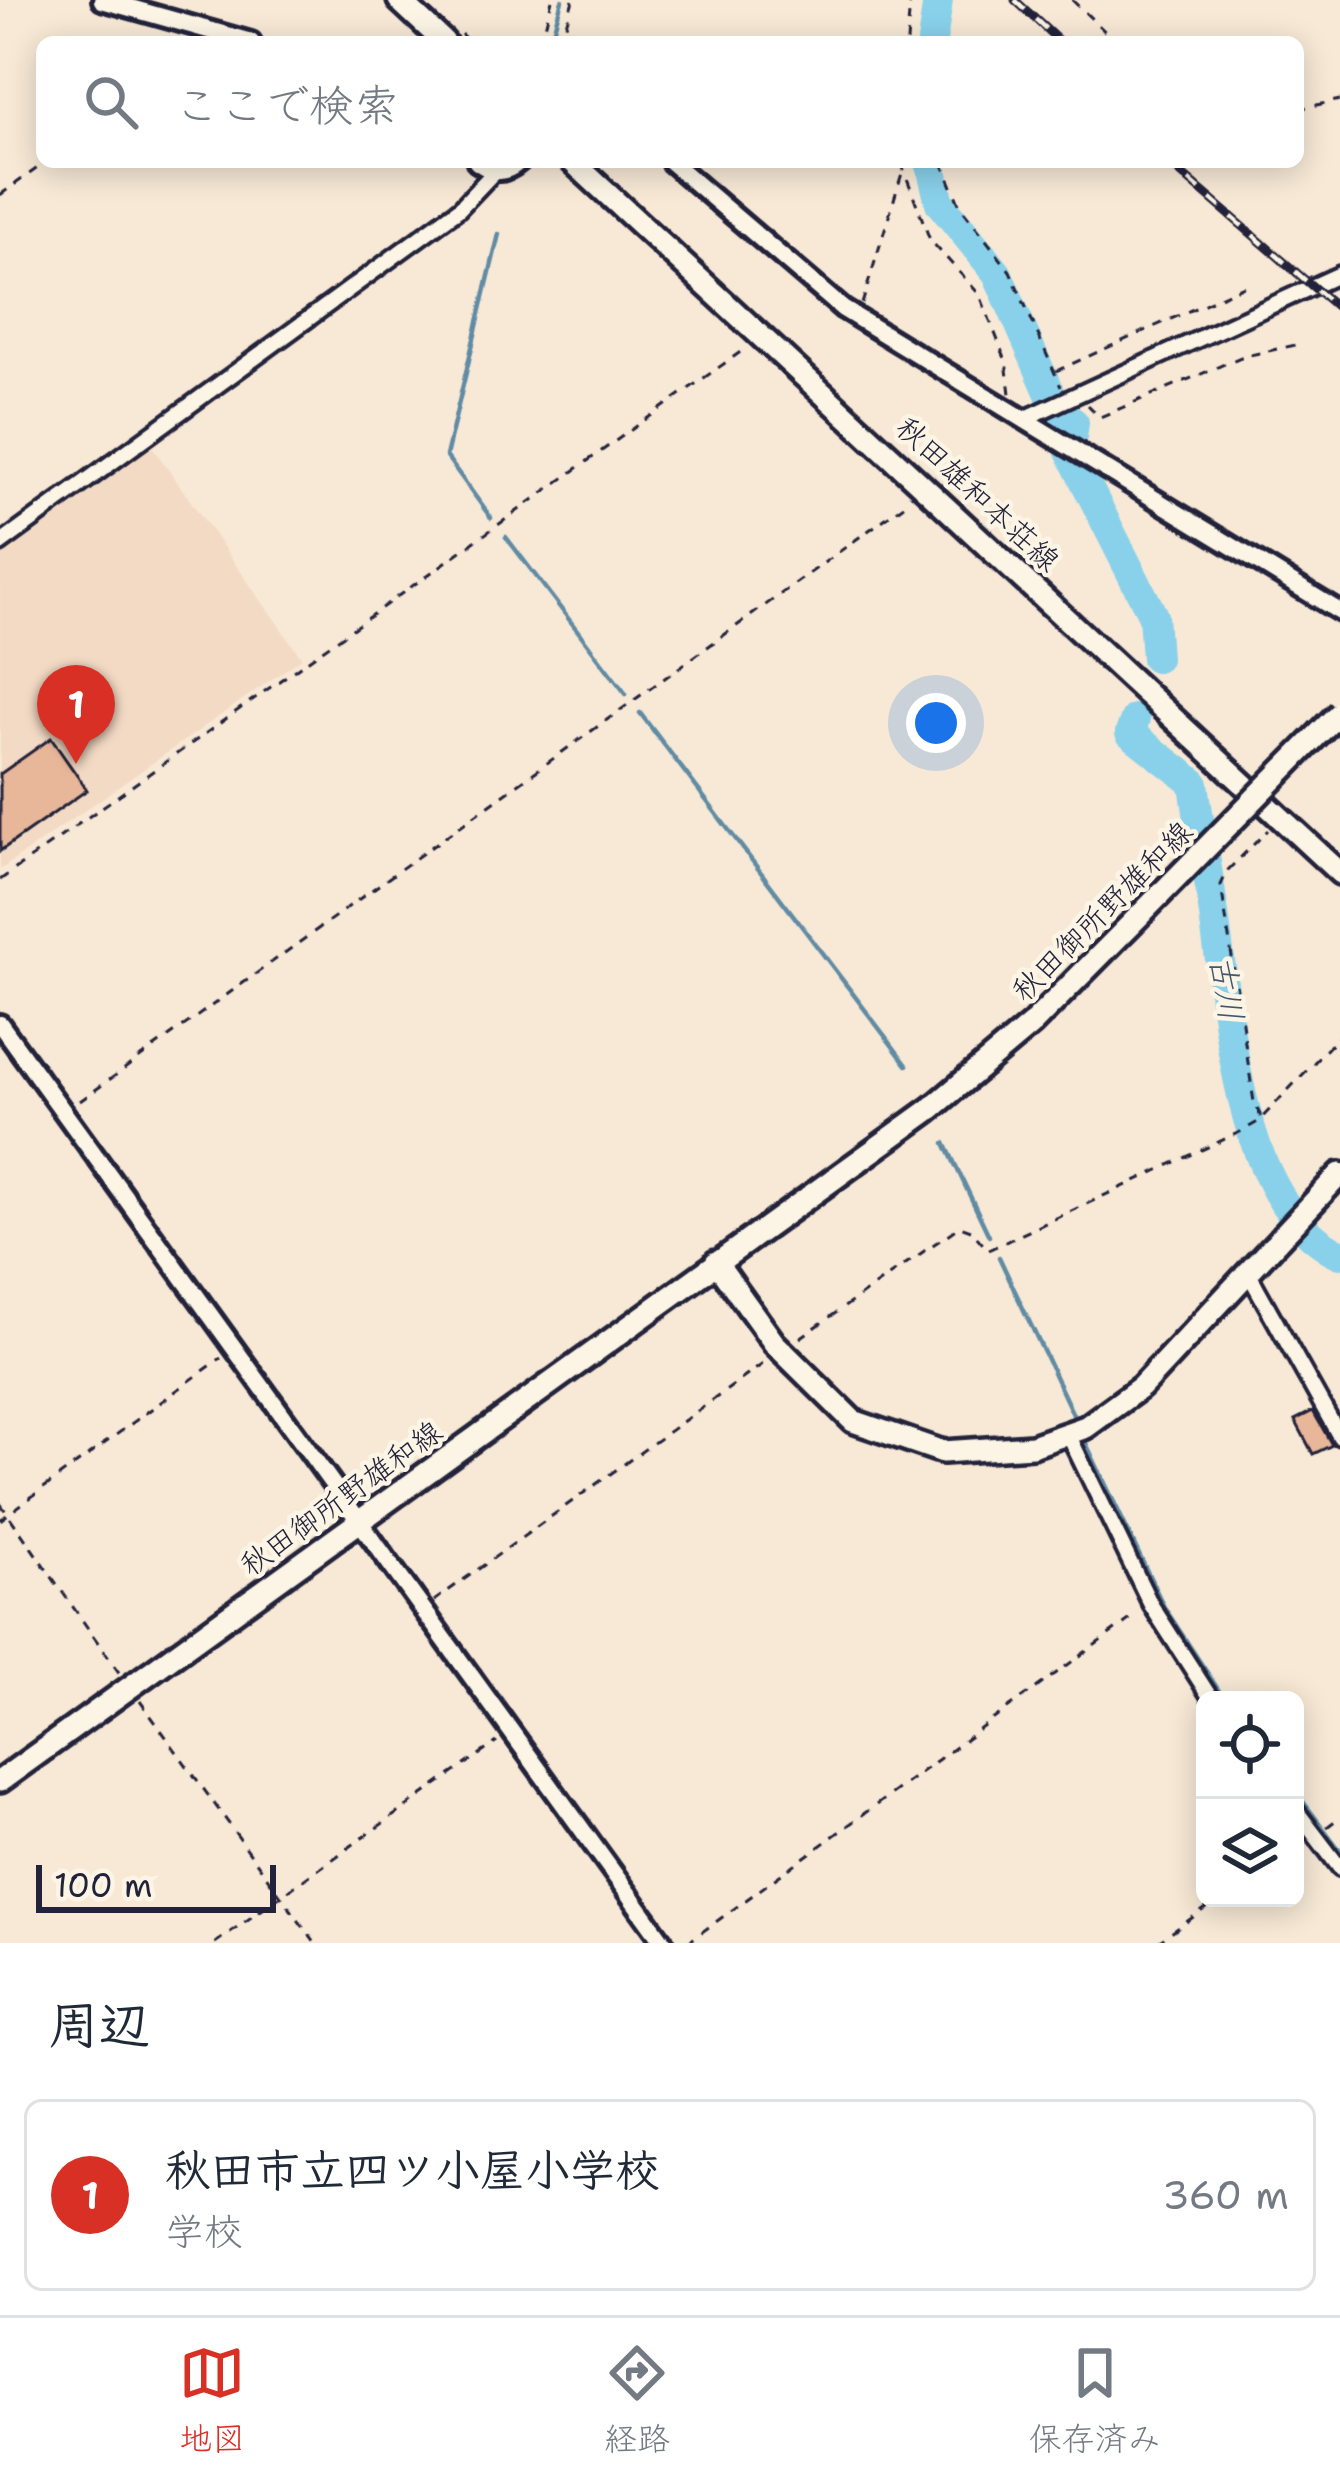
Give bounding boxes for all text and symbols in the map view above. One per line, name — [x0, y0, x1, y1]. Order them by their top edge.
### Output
search box — [36, 36, 1304, 168]
icon: search — [78, 69, 144, 135]
text: ここで検索 — [174, 75, 399, 135]
street label: 秋田雄和本荘線 — [887, 407, 1069, 581]
pin: 1 — [37, 665, 115, 764]
your location — [906, 693, 966, 753]
street label: 秋田御所野雄和線 — [1003, 812, 1201, 1010]
water label: 古川 — [1200, 952, 1254, 1024]
street label: 秋田御所野雄和線 — [232, 1411, 450, 1585]
map controls — [1196, 1691, 1304, 1907]
button: locate — [1196, 1691, 1304, 1799]
button: layers — [1196, 1799, 1304, 1907]
scale bar — [36, 1859, 276, 1912]
text: 100 m — [54, 1863, 153, 1908]
text: 周辺 — [48, 1991, 150, 2059]
text: 秋田市立四ツ小屋小学校 — [165, 2140, 660, 2200]
text: 1 — [81, 2169, 99, 2221]
text: 360 m — [1162, 2169, 1289, 2221]
text: 学校 — [165, 2205, 243, 2257]
tab: 地図 — [179, 2340, 245, 2461]
tab: 経路 — [604, 2340, 670, 2461]
tab: 保存済み — [1029, 2340, 1161, 2461]

